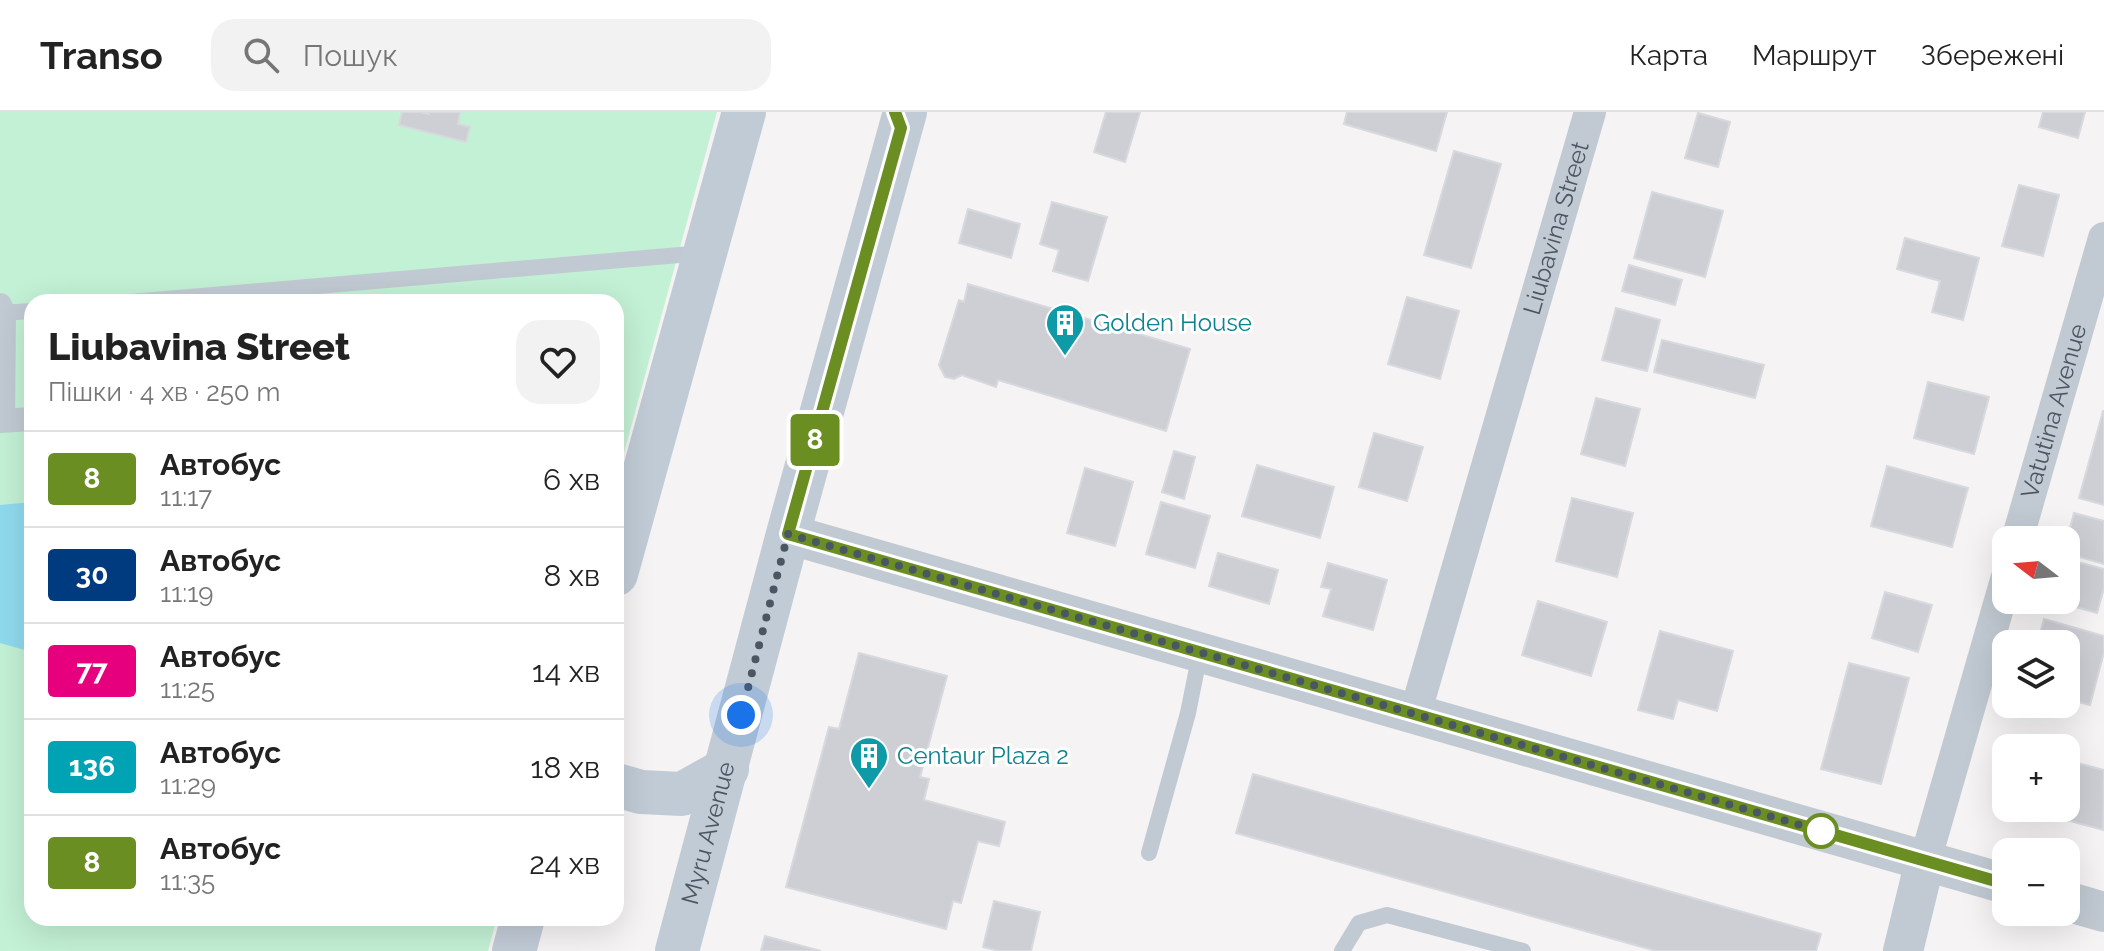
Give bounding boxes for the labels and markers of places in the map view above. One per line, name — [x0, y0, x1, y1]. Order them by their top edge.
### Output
building icon: Golden House — [1044, 302, 1086, 357]
place label: Golden House — [1093, 308, 1252, 337]
building icon: Centaur Plaza 2 — [848, 735, 890, 790]
place label: Centaur Plaza 2 — [897, 741, 1069, 770]
unlabelled marker — [1804, 814, 1838, 848]

